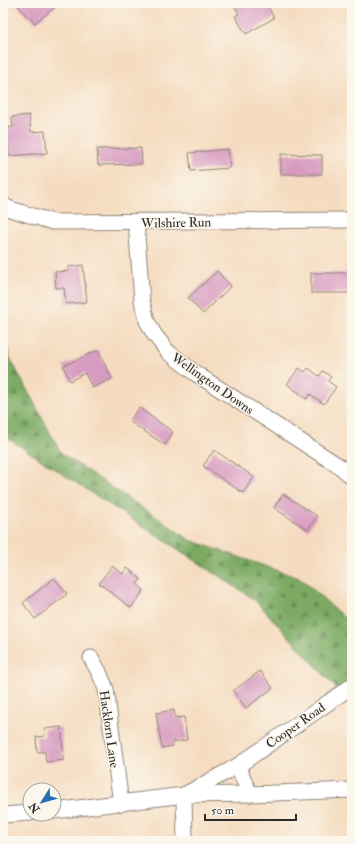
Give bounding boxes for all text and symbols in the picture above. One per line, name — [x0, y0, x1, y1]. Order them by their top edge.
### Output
street label: Wilshire Run — [140, 214, 212, 232]
street label: Wellington Downs — [167, 349, 257, 418]
street label: Hacklorn Lane — [96, 689, 122, 770]
street label: Cooper Road — [263, 699, 329, 753]
north arrow — [22, 782, 62, 822]
scale bar — [205, 796, 296, 822]
text: N — [26, 799, 43, 816]
text: 50 m — [211, 803, 235, 818]

